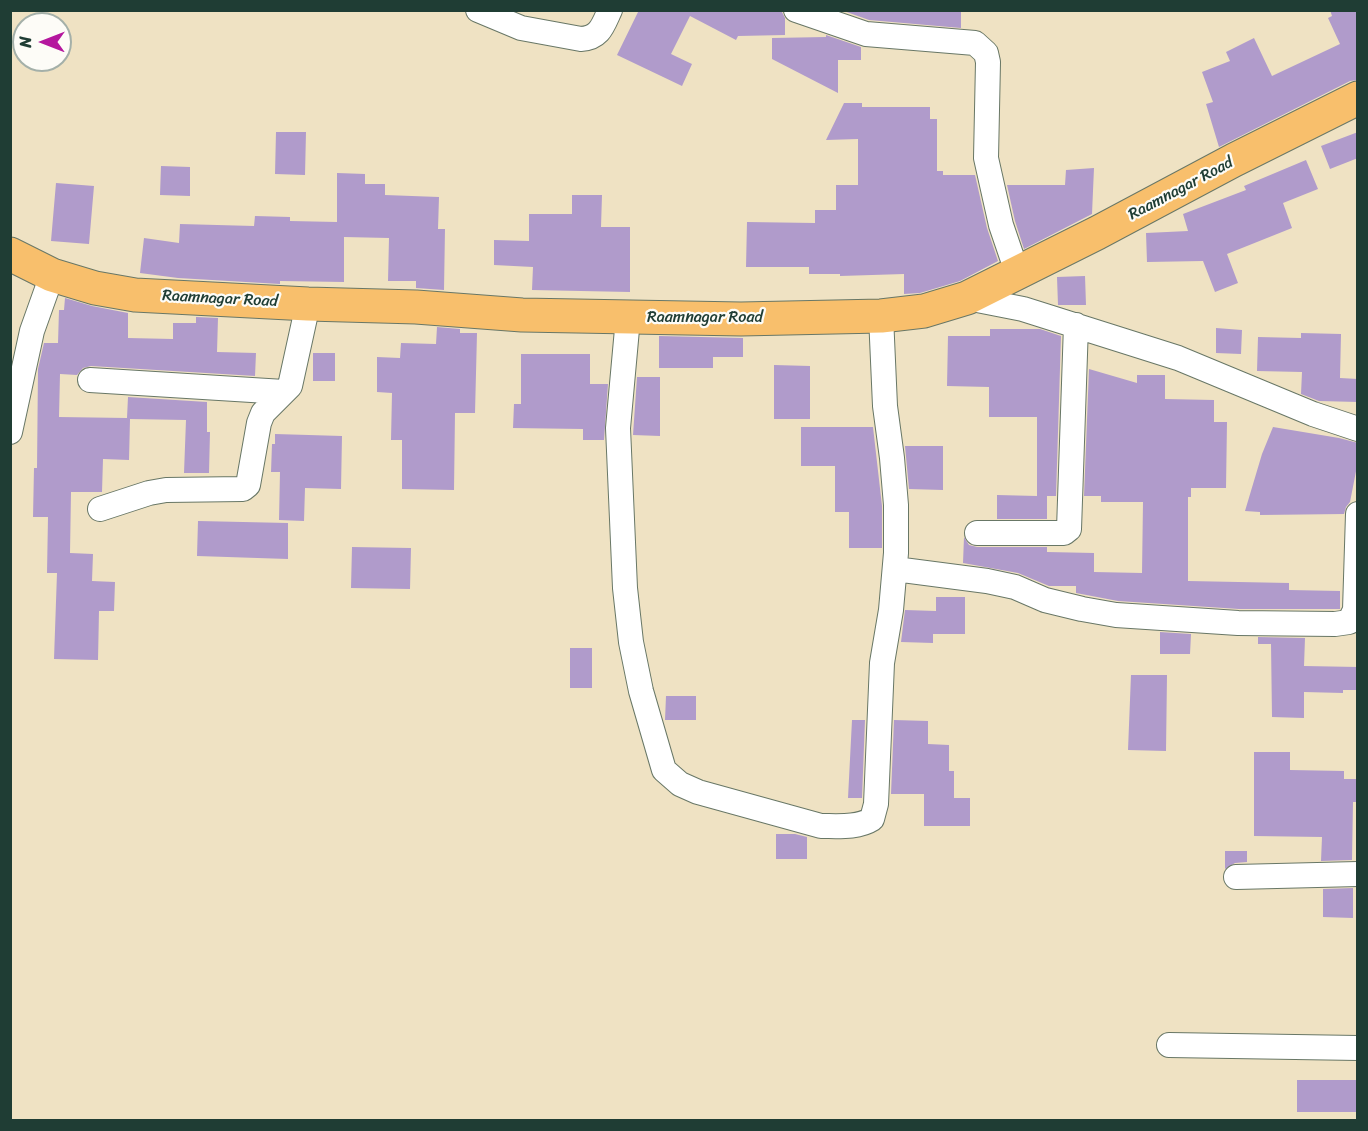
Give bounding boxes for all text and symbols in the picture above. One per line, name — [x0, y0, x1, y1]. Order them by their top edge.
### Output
north arrow — [12, 12, 72, 72]
text: N — [11, 36, 40, 48]
street label: Raamnagar Road — [1125, 153, 1237, 225]
street label: Raamnagar Road — [162, 286, 278, 312]
street label: Raamnagar Road — [647, 308, 763, 328]

